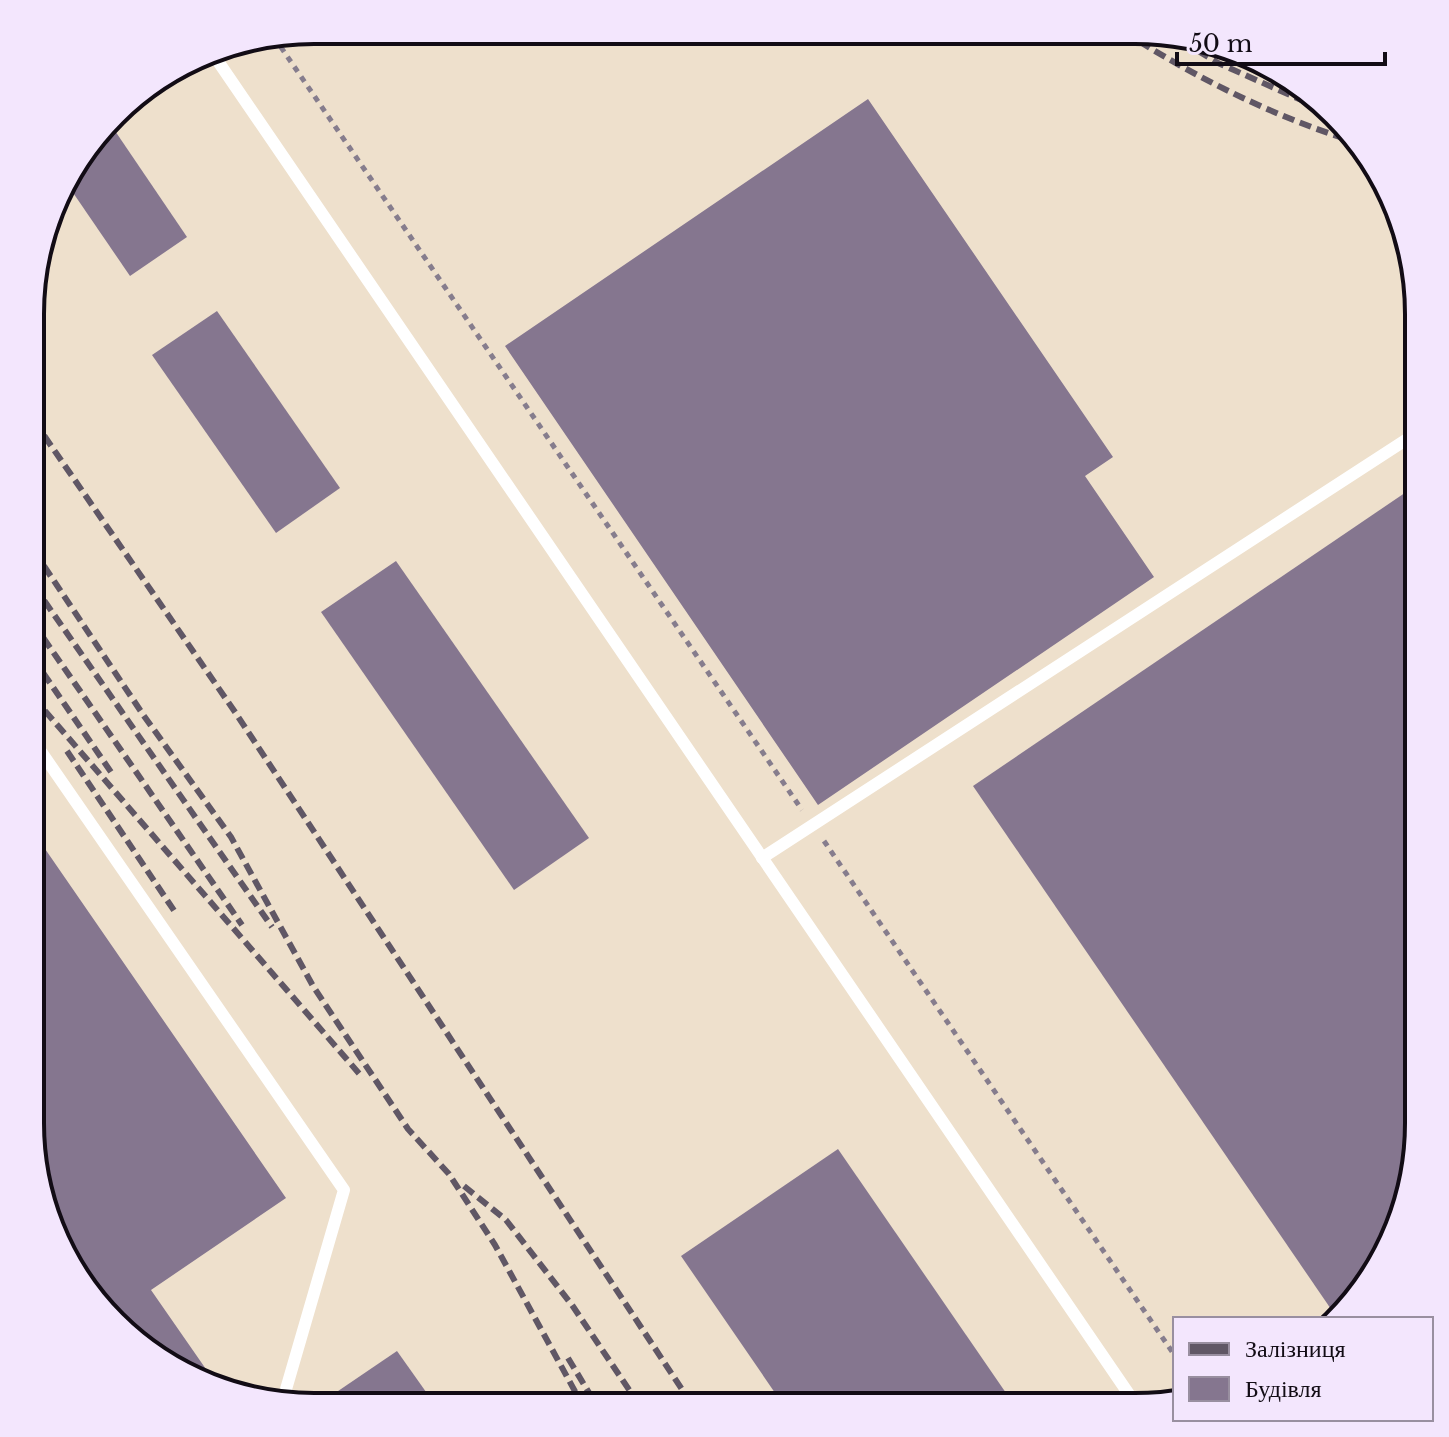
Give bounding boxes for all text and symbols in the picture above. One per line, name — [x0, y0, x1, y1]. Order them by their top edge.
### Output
scale bar — [1177, 16, 1385, 66]
text: 50 m — [1189, 29, 1253, 58]
legend — [1173, 1317, 1433, 1421]
text: Залізниця — [1245, 1334, 1346, 1363]
text: Будівля — [1245, 1374, 1322, 1403]

